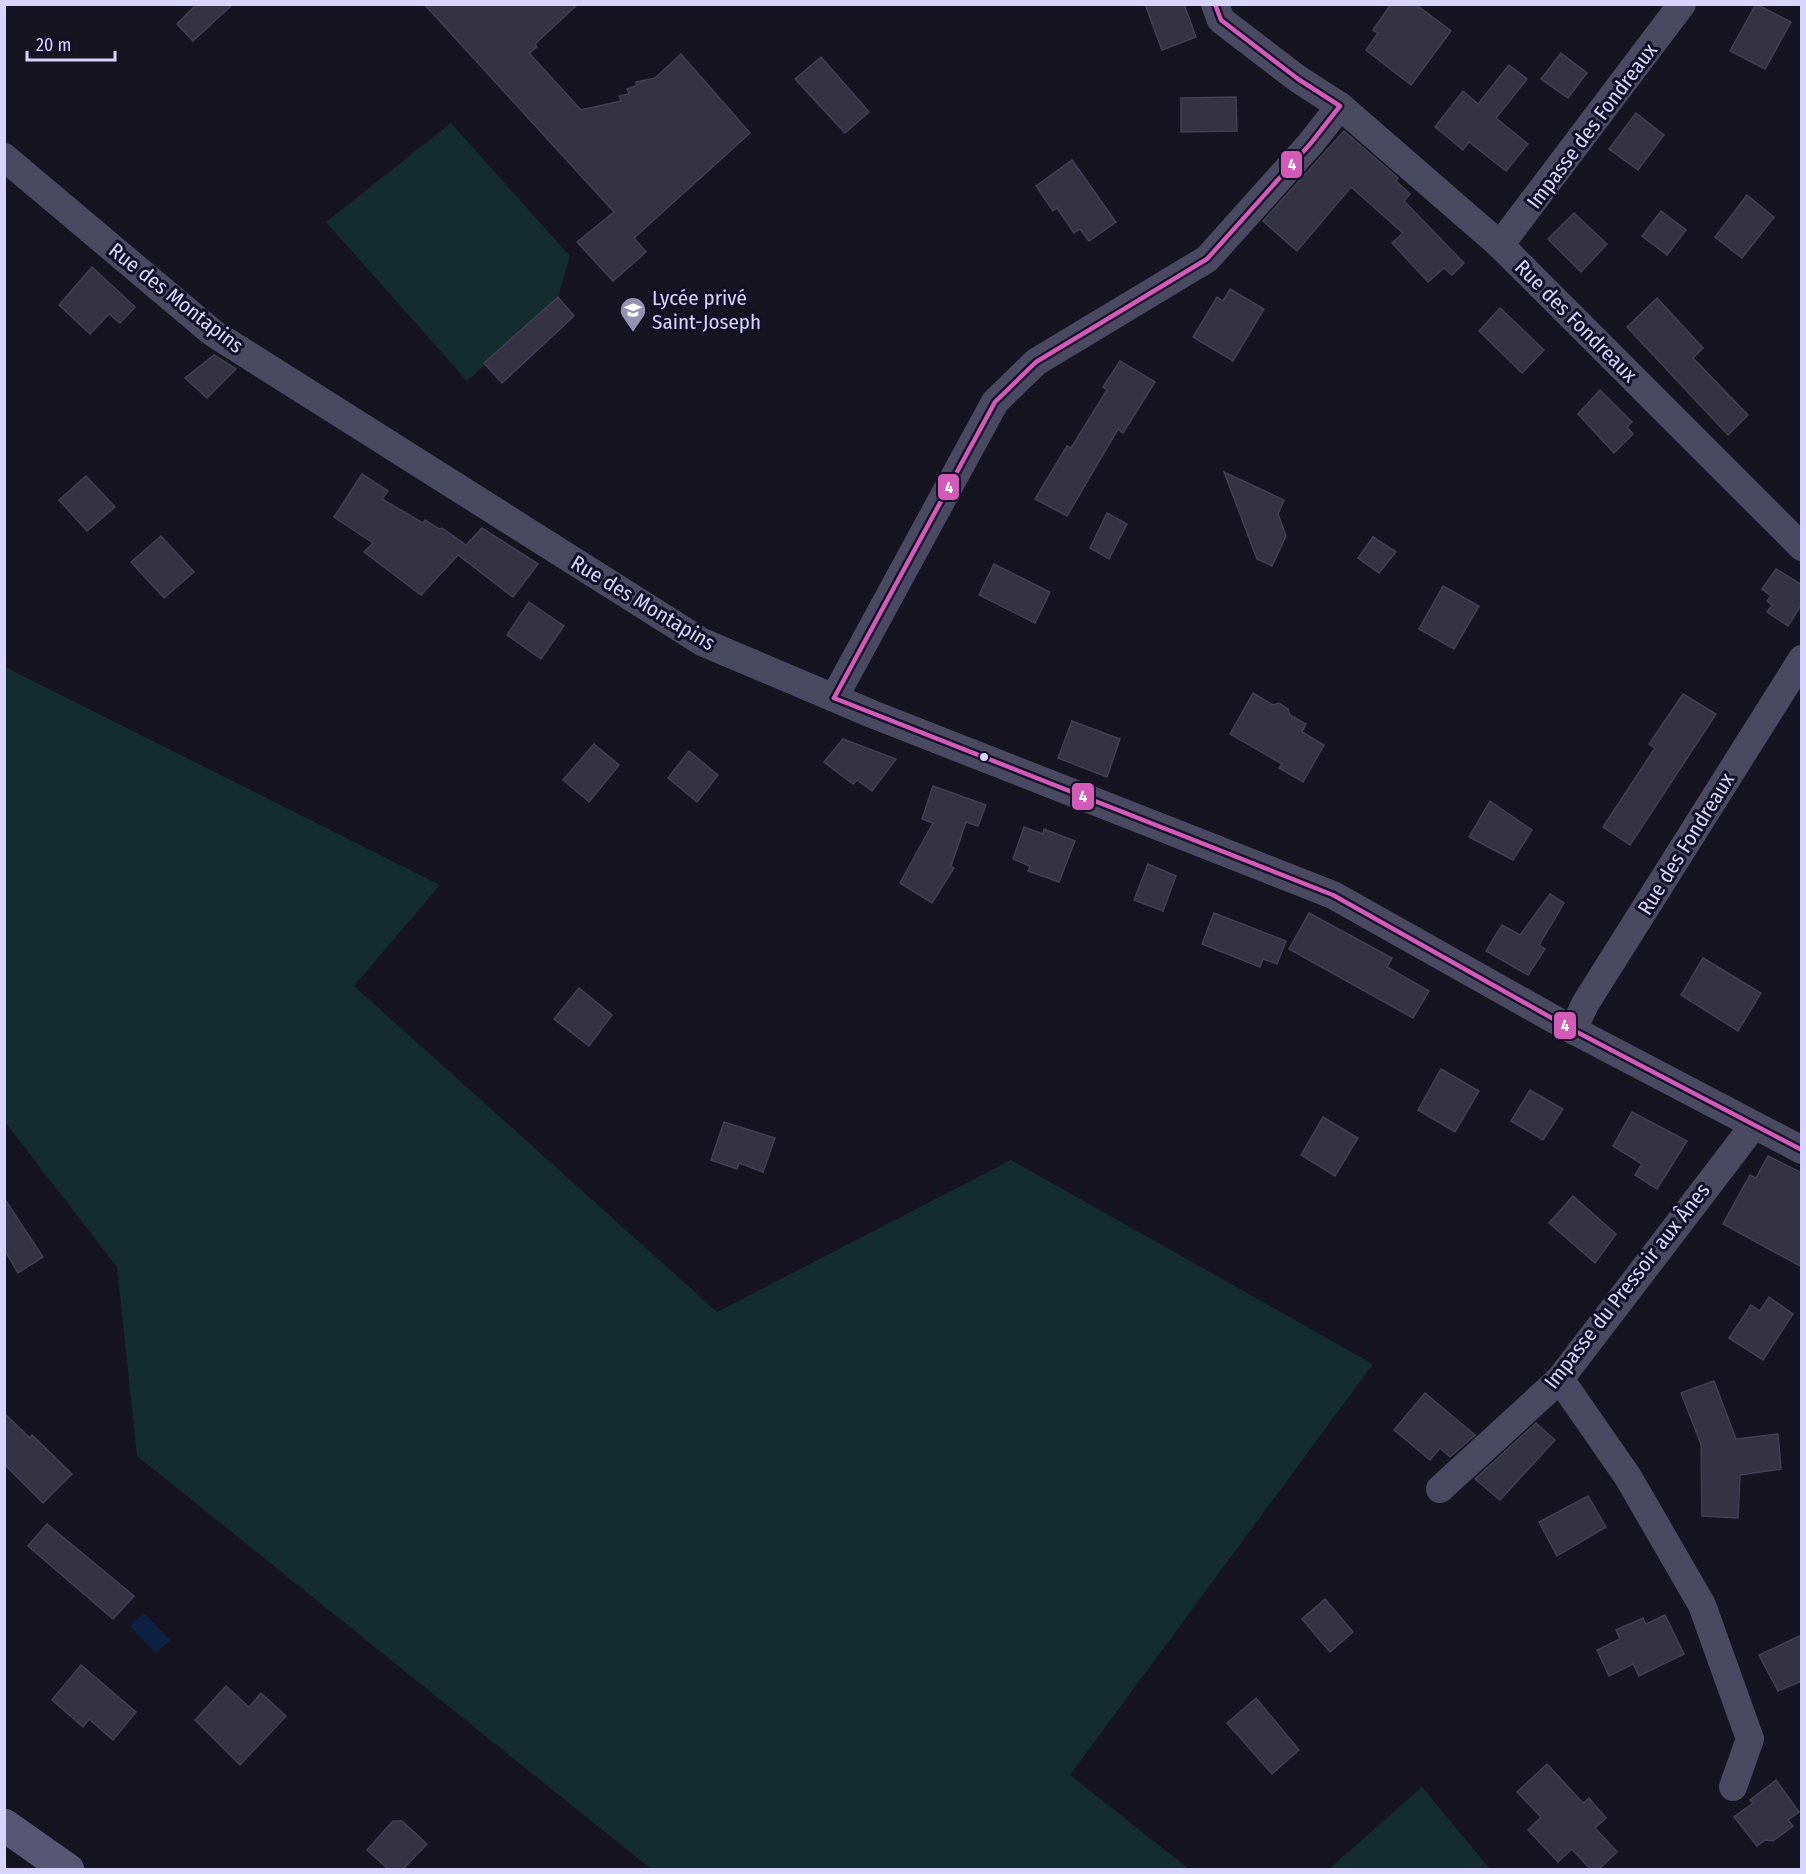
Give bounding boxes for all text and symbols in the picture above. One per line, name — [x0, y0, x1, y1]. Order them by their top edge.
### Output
scale bar — [27, 24, 116, 62]
text: 20 m — [36, 34, 71, 56]
street label: Impasse des Fondreaux — [1521, 37, 1663, 214]
line badge: 4 — [1280, 150, 1303, 179]
text: 4 — [1288, 155, 1296, 174]
street label: Rue des Montapins — [103, 237, 249, 359]
street label: Rue des Fondreaux — [1509, 254, 1643, 388]
place label: Lycée privé Saint-Joseph — [652, 285, 761, 335]
school or university icon: Lycée privé Saint-Joseph — [618, 295, 648, 333]
line badge: 4 — [937, 473, 960, 501]
text: 4 — [945, 478, 953, 497]
street label: Rue des Montapins — [566, 550, 720, 656]
unlabelled marker — [978, 751, 990, 763]
street label: Rue des Fondreaux — [1632, 768, 1741, 920]
line badge: 4 — [1071, 782, 1095, 811]
text: 4 — [1079, 787, 1087, 806]
line badge: 4 — [1553, 1011, 1577, 1040]
text: 4 — [1561, 1016, 1569, 1035]
street label: Impasse du Pressoir aux Ânes — [1539, 1178, 1715, 1394]

